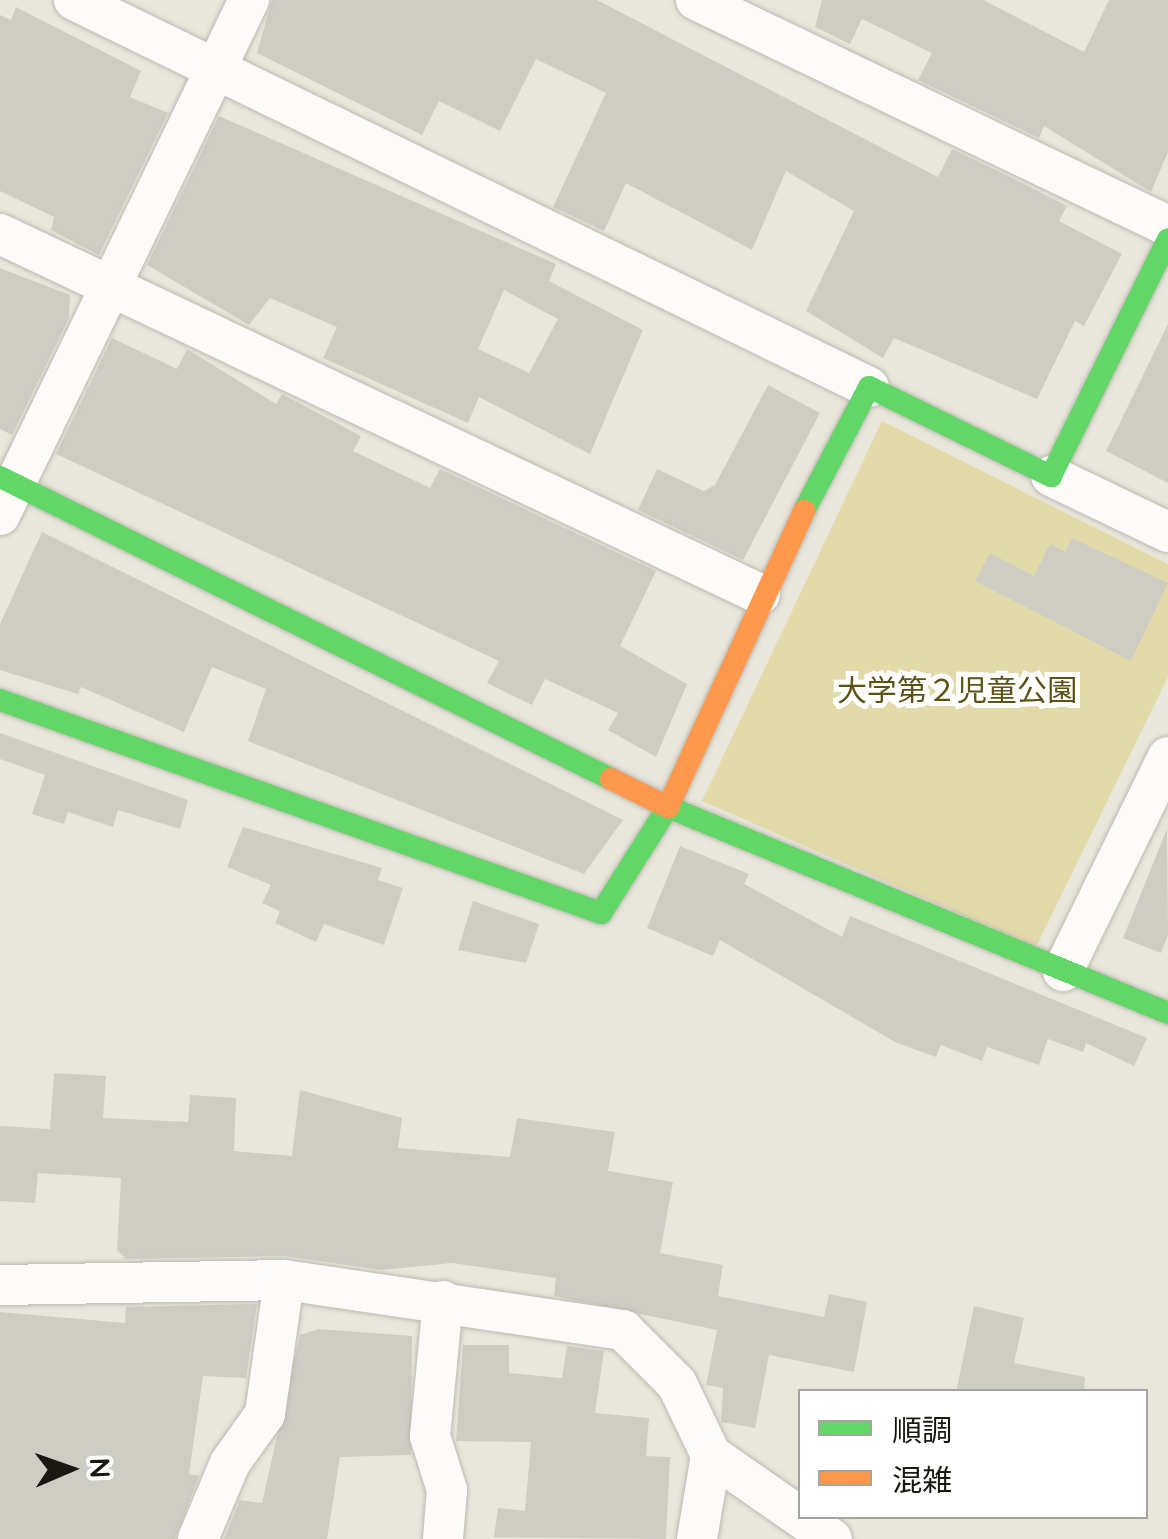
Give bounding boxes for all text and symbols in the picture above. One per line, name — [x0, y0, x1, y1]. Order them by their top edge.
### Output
park label: 大学第２児童公園 — [837, 672, 1077, 708]
legend — [798, 1389, 1148, 1519]
text: 順調 — [892, 1411, 952, 1449]
north arrow — [20, 1419, 120, 1519]
text: N — [83, 1457, 118, 1479]
text: 混雑 — [892, 1461, 952, 1499]

